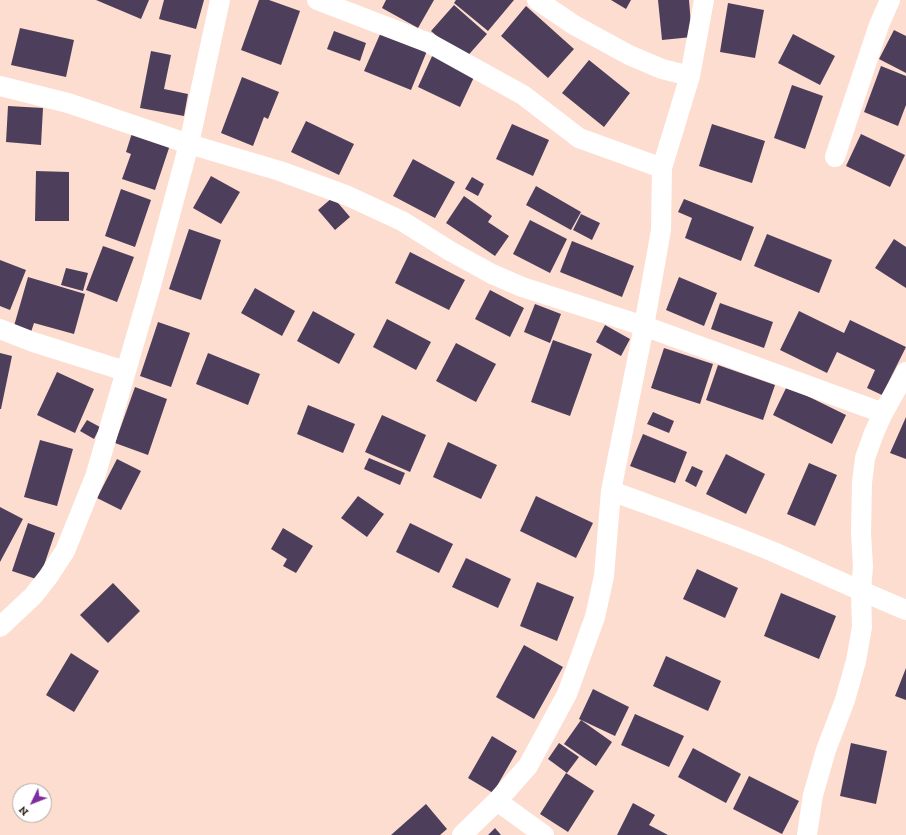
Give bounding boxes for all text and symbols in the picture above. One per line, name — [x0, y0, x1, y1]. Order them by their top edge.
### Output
north arrow — [12, 783, 52, 823]
text: N — [16, 803, 31, 818]

